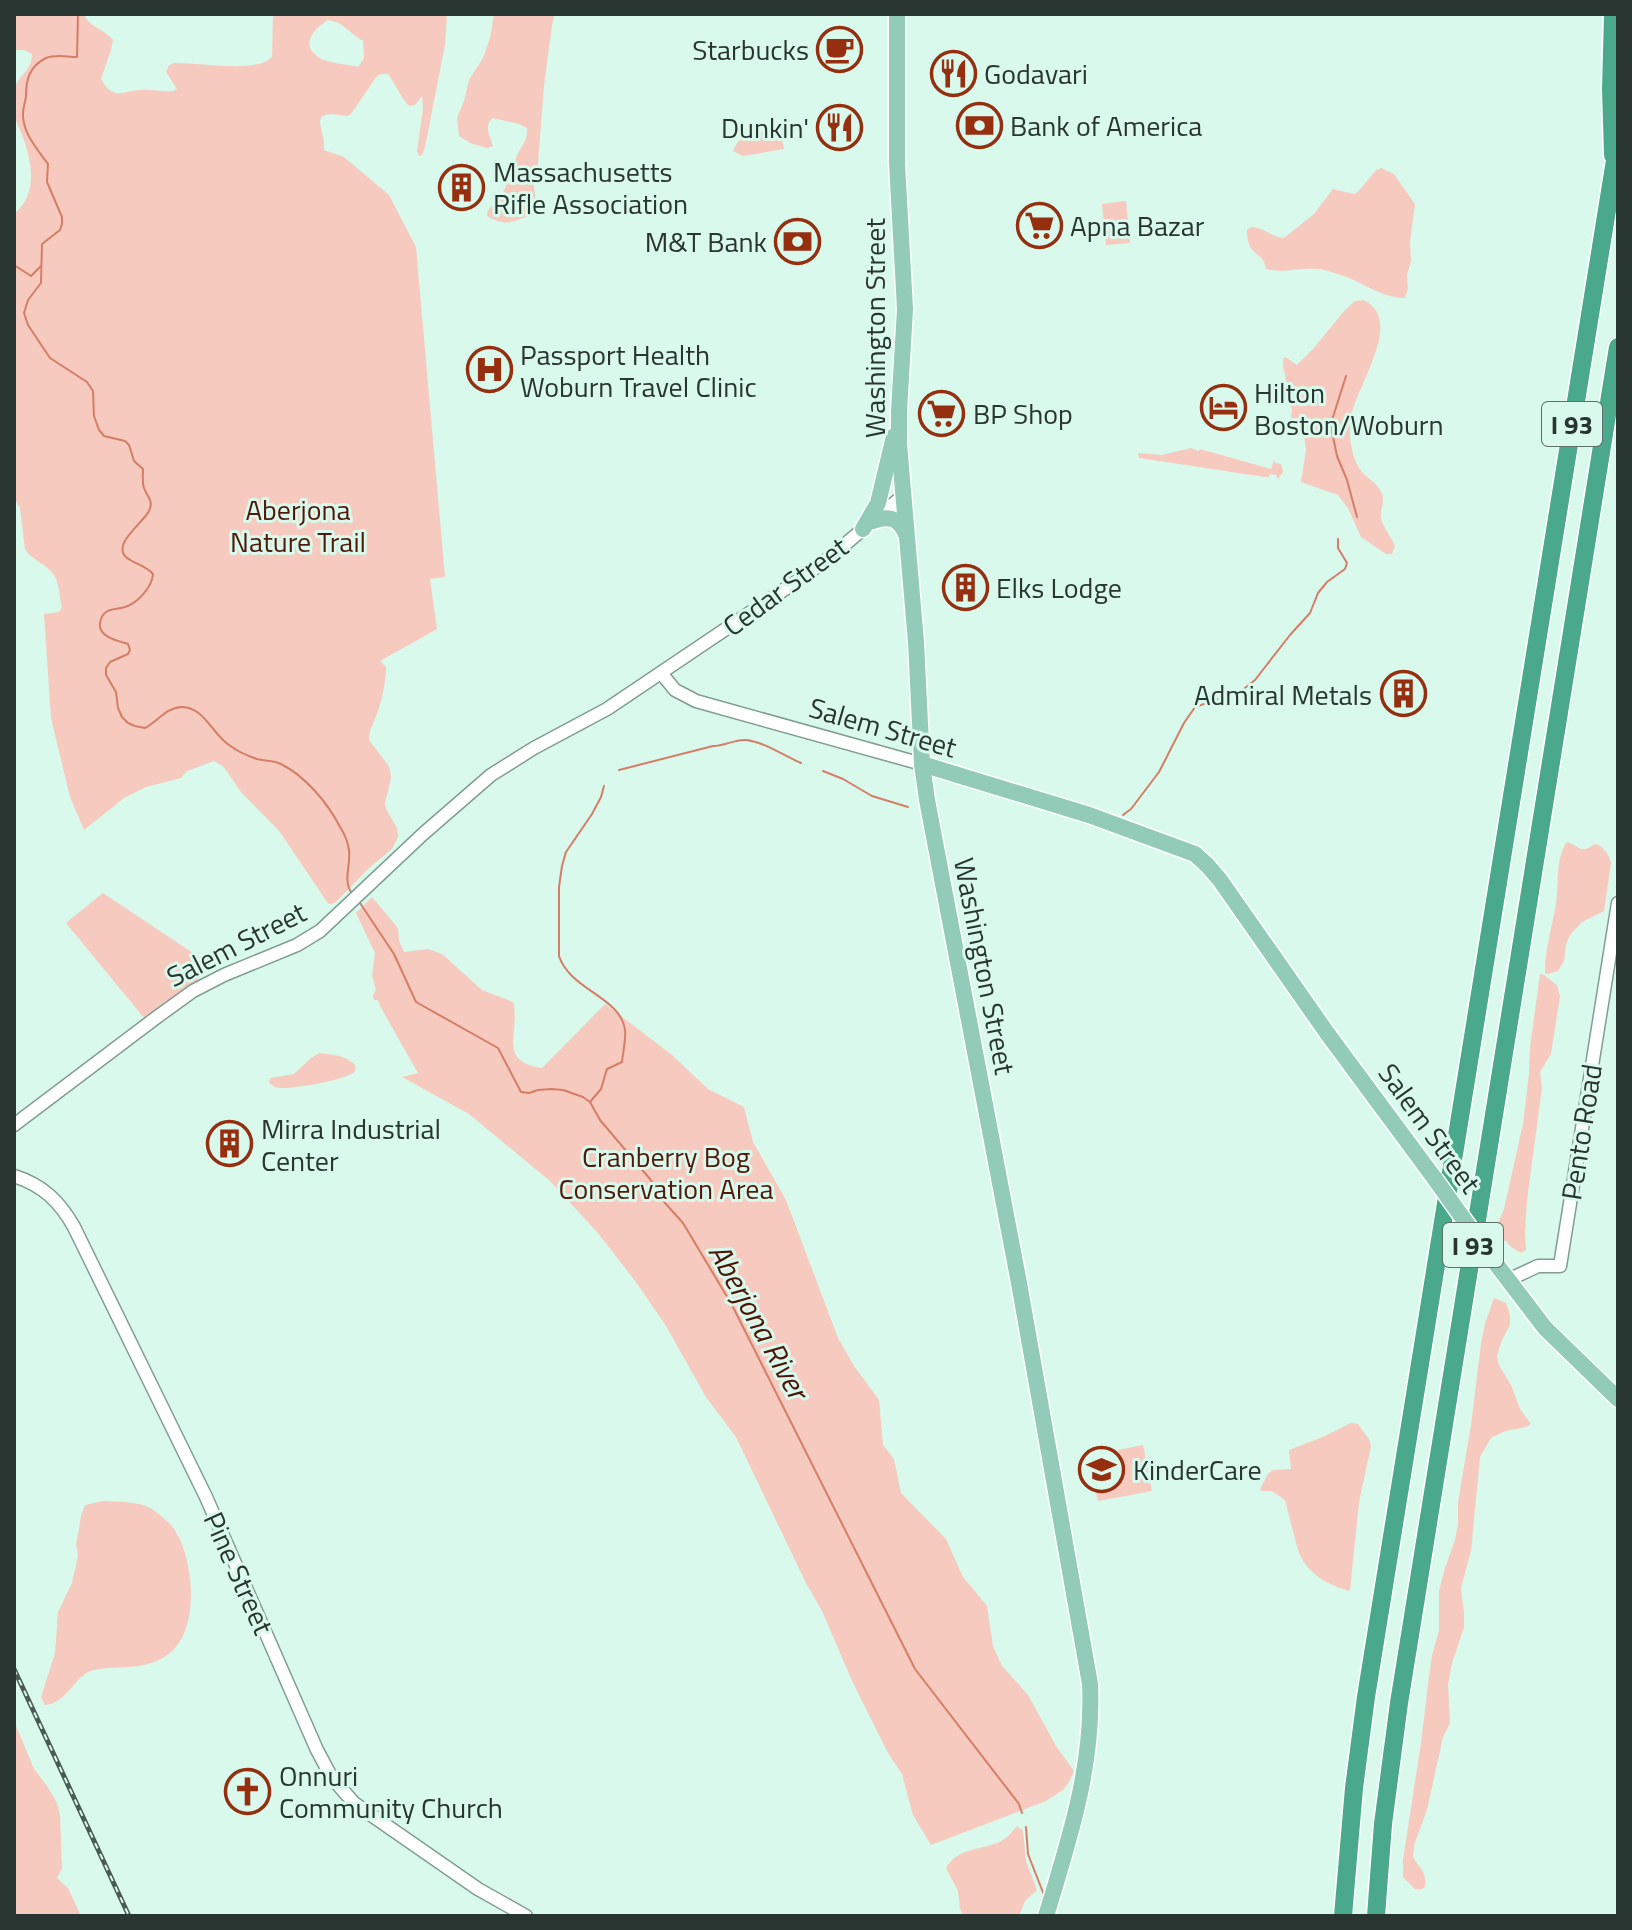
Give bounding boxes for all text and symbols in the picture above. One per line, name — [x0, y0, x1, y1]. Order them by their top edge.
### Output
cafe icon: Starbucks — [816, 25, 864, 73]
place label: Starbucks — [692, 28, 809, 71]
restaurant icon: Godavari — [929, 49, 977, 97]
place label: Godavari — [984, 52, 1088, 95]
bank icon: Bank of America — [955, 101, 1003, 149]
restaurant icon: Dunkin' — [816, 103, 864, 151]
place label: Bank of America — [1010, 104, 1202, 147]
place label: Dunkin' — [721, 106, 809, 149]
place label: Massachusetts Rifle Association — [493, 150, 688, 225]
building icon: Massachusetts Rifle Association — [438, 163, 486, 211]
supermarket icon: Apna Bazar — [1015, 201, 1063, 249]
place label: Apna Bazar — [1070, 204, 1205, 247]
bank icon: M&T Bank — [774, 217, 822, 265]
street label: Washington Street — [853, 218, 896, 438]
place label: M&T Bank — [645, 220, 767, 263]
place label: Passport Health Woburn Travel Clinic — [520, 333, 757, 408]
hospital icon: Passport Health Woburn Travel Clinic — [465, 346, 513, 394]
place label: Hilton Boston/Woburn — [1254, 371, 1444, 446]
hotel icon: Hilton Boston/Woburn — [1199, 384, 1247, 432]
supermarket icon: BP Shop — [918, 389, 966, 437]
place label: BP Shop — [973, 392, 1073, 435]
road number: I 93 — [1542, 402, 1602, 446]
park label: Aberjona Nature Trail — [230, 488, 366, 563]
street label: Cedar Street — [713, 526, 857, 646]
building icon: Elks Lodge — [941, 563, 989, 611]
place label: Elks Lodge — [996, 566, 1122, 609]
building icon: Admiral Metals — [1379, 670, 1427, 718]
place label: Admiral Metals — [1194, 673, 1372, 716]
street label: Salem Street — [804, 685, 962, 769]
street label: Washington Street — [943, 854, 1027, 1078]
street label: Salem Street — [159, 890, 313, 998]
street label: Salem Street — [1368, 1054, 1492, 1202]
street label: Pento Road — [1549, 1061, 1613, 1203]
place label: Mirra Industrial Center — [261, 1107, 441, 1182]
building icon: Mirra Industrial Center — [206, 1120, 254, 1168]
park label: Cranberry Bog Conservation Area — [558, 1135, 774, 1210]
road number: I 93 — [1443, 1223, 1503, 1267]
water label: Aberjona River — [697, 1235, 823, 1411]
school or university icon: KinderCare — [1078, 1445, 1126, 1493]
place label: KinderCare — [1133, 1448, 1262, 1491]
street label: Pine Street — [193, 1505, 285, 1641]
place label: Onnuri Community Church — [279, 1754, 503, 1829]
church icon: Onnuri Community Church — [224, 1767, 272, 1815]

